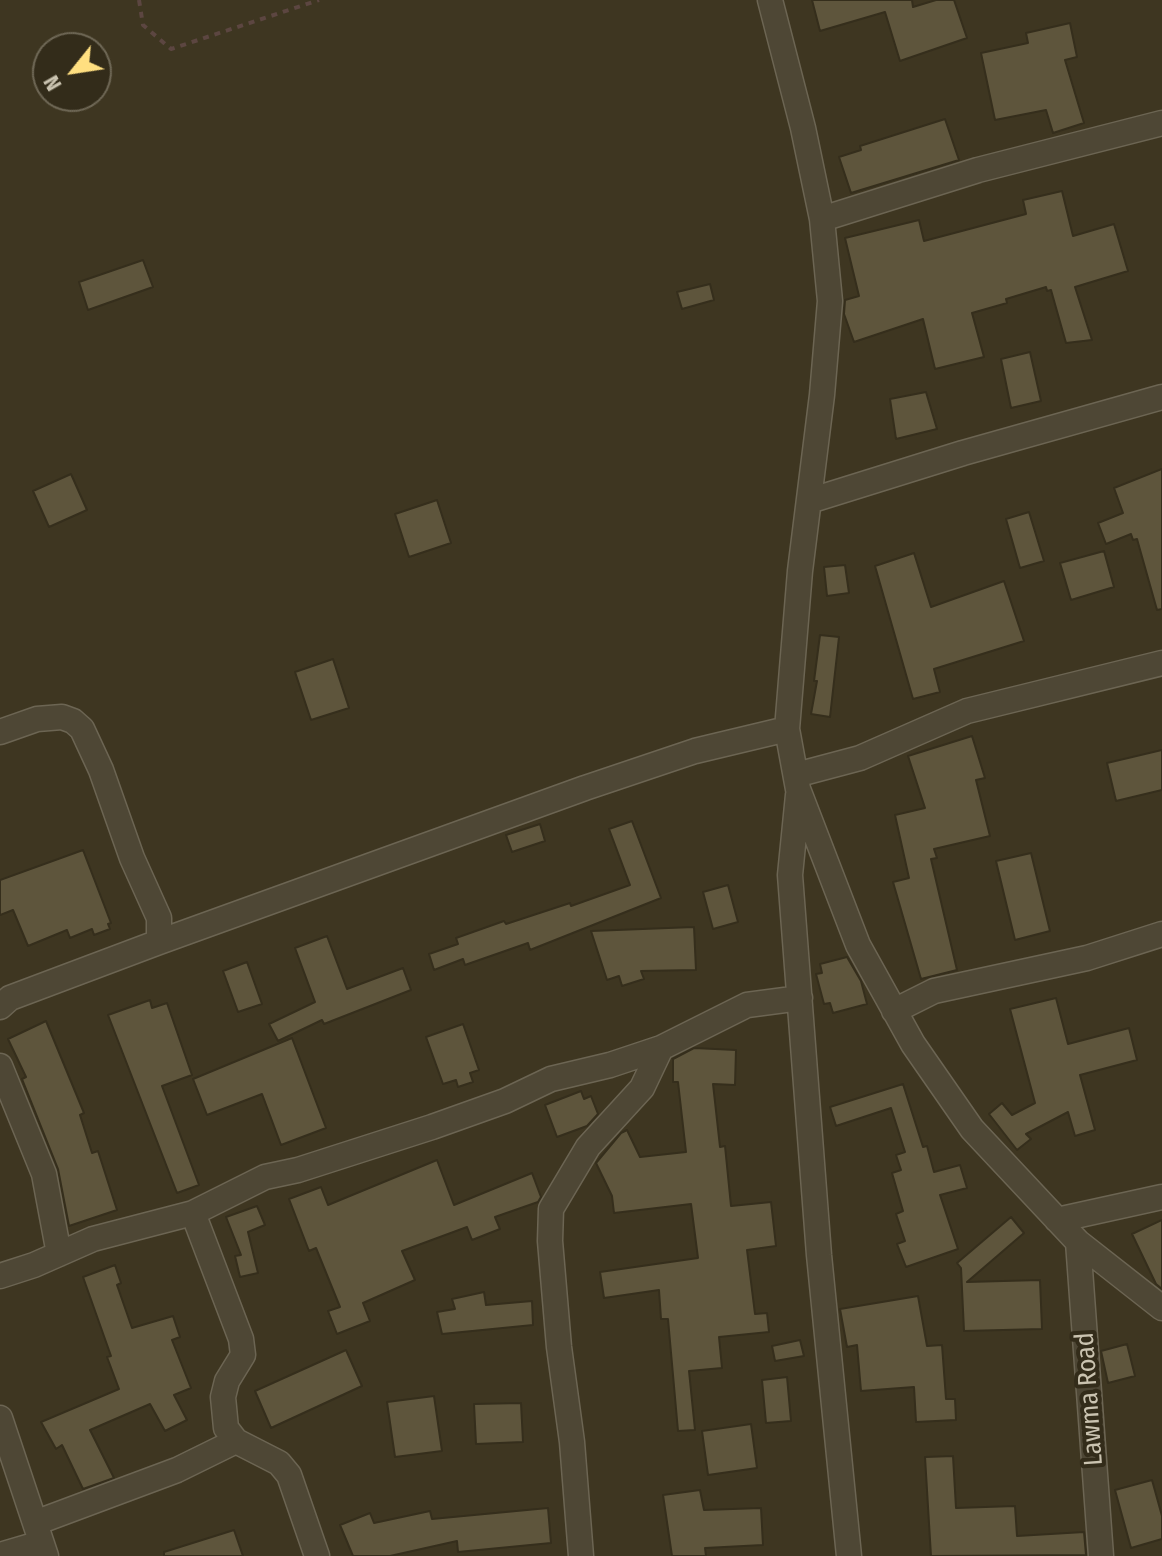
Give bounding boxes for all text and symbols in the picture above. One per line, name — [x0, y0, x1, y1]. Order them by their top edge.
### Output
north arrow — [32, 32, 112, 112]
text: N — [38, 71, 68, 96]
street label: Lawma Road — [1070, 1331, 1110, 1467]

